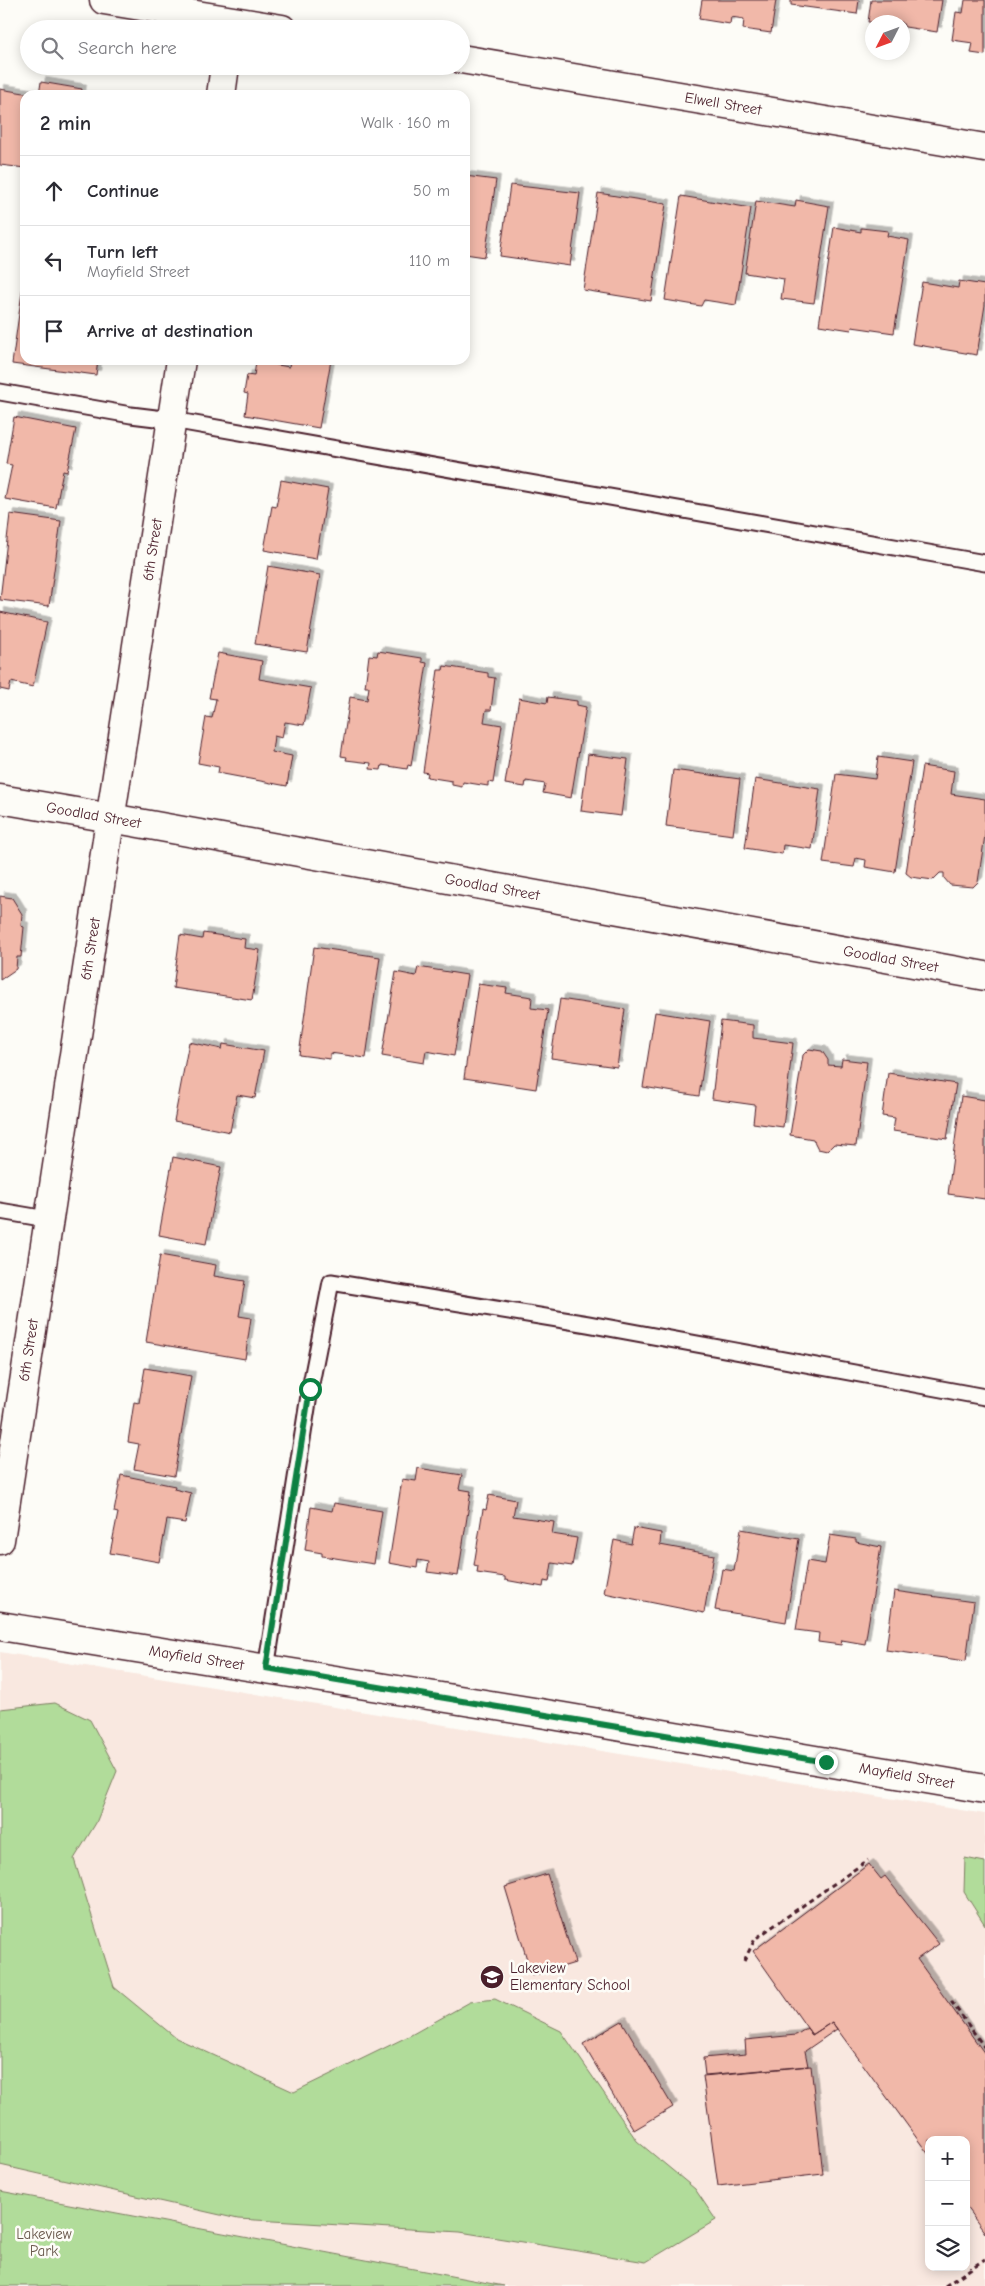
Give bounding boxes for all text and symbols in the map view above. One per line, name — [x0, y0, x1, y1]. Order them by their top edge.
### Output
north arrow — [865, 15, 910, 60]
search box — [20, 20, 470, 75]
icon: search — [38, 34, 66, 62]
text: Search here — [78, 37, 177, 59]
street label: Elwell Street — [683, 88, 764, 119]
text: 2 min — [40, 111, 91, 135]
text: Walk · 160 m — [361, 114, 450, 132]
icon: ahead — [40, 177, 68, 205]
text: Continue — [87, 180, 159, 202]
text: 50 m — [413, 182, 450, 200]
text: Turn left — [87, 241, 158, 263]
icon: left — [40, 247, 68, 275]
text: 110 m — [409, 252, 450, 270]
text: Mayfield Street — [87, 263, 189, 281]
icon: arrive — [40, 317, 68, 345]
text: Arrive at destination — [87, 320, 253, 342]
street label: 6th Street — [139, 516, 166, 582]
street label: Goodlad Street — [45, 798, 143, 832]
street label: Goodlad Street — [443, 870, 542, 904]
street label: 6th Street — [77, 916, 104, 981]
street label: Goodlad Street — [842, 942, 940, 976]
street label: 6th Street — [15, 1317, 42, 1383]
route start — [299, 1378, 322, 1401]
street label: Mayfield Street — [148, 1641, 246, 1674]
route end — [815, 1751, 838, 1774]
street label: Mayfield Street — [858, 1759, 956, 1793]
place label: Lakeview Elementary School — [510, 1959, 630, 1994]
school or university icon: Lakeview Elementary School — [479, 1964, 505, 1990]
map controls — [925, 2136, 970, 2271]
button: + — [925, 2136, 970, 2181]
button: − — [925, 2181, 970, 2226]
park label: Lakeview Park — [16, 2225, 72, 2260]
button: layers — [925, 2226, 970, 2271]

